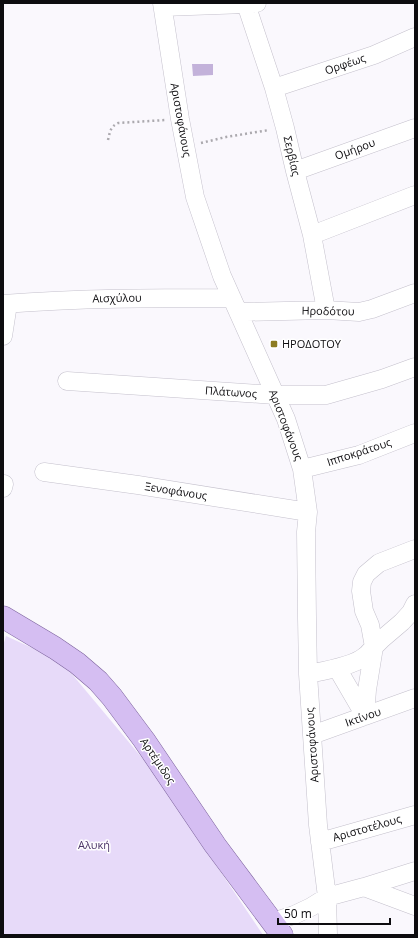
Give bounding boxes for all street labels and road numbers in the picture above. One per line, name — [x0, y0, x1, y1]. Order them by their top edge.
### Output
street label: Ορφέως — [322, 50, 367, 77]
street label: Αριστοφάνους — [168, 82, 195, 158]
street label: Σερβίας — [281, 134, 304, 177]
street label: Ομήρου — [333, 134, 377, 163]
street label: Αισχύλου — [92, 290, 142, 305]
street label: Ηροδότου — [301, 303, 355, 318]
street label: Πλάτωνος — [204, 382, 258, 401]
street label: Αριστοφάνους — [266, 387, 307, 463]
street label: Ιπποκράτους — [325, 434, 393, 469]
street label: Ξενοφάνους — [144, 478, 208, 503]
street label: Ικτίνου — [343, 703, 383, 730]
street label: Αριστοφάνους — [301, 707, 322, 783]
street label: Αρτέμιδος — [137, 735, 179, 787]
street label: Αριστοτέλους — [331, 811, 403, 844]

